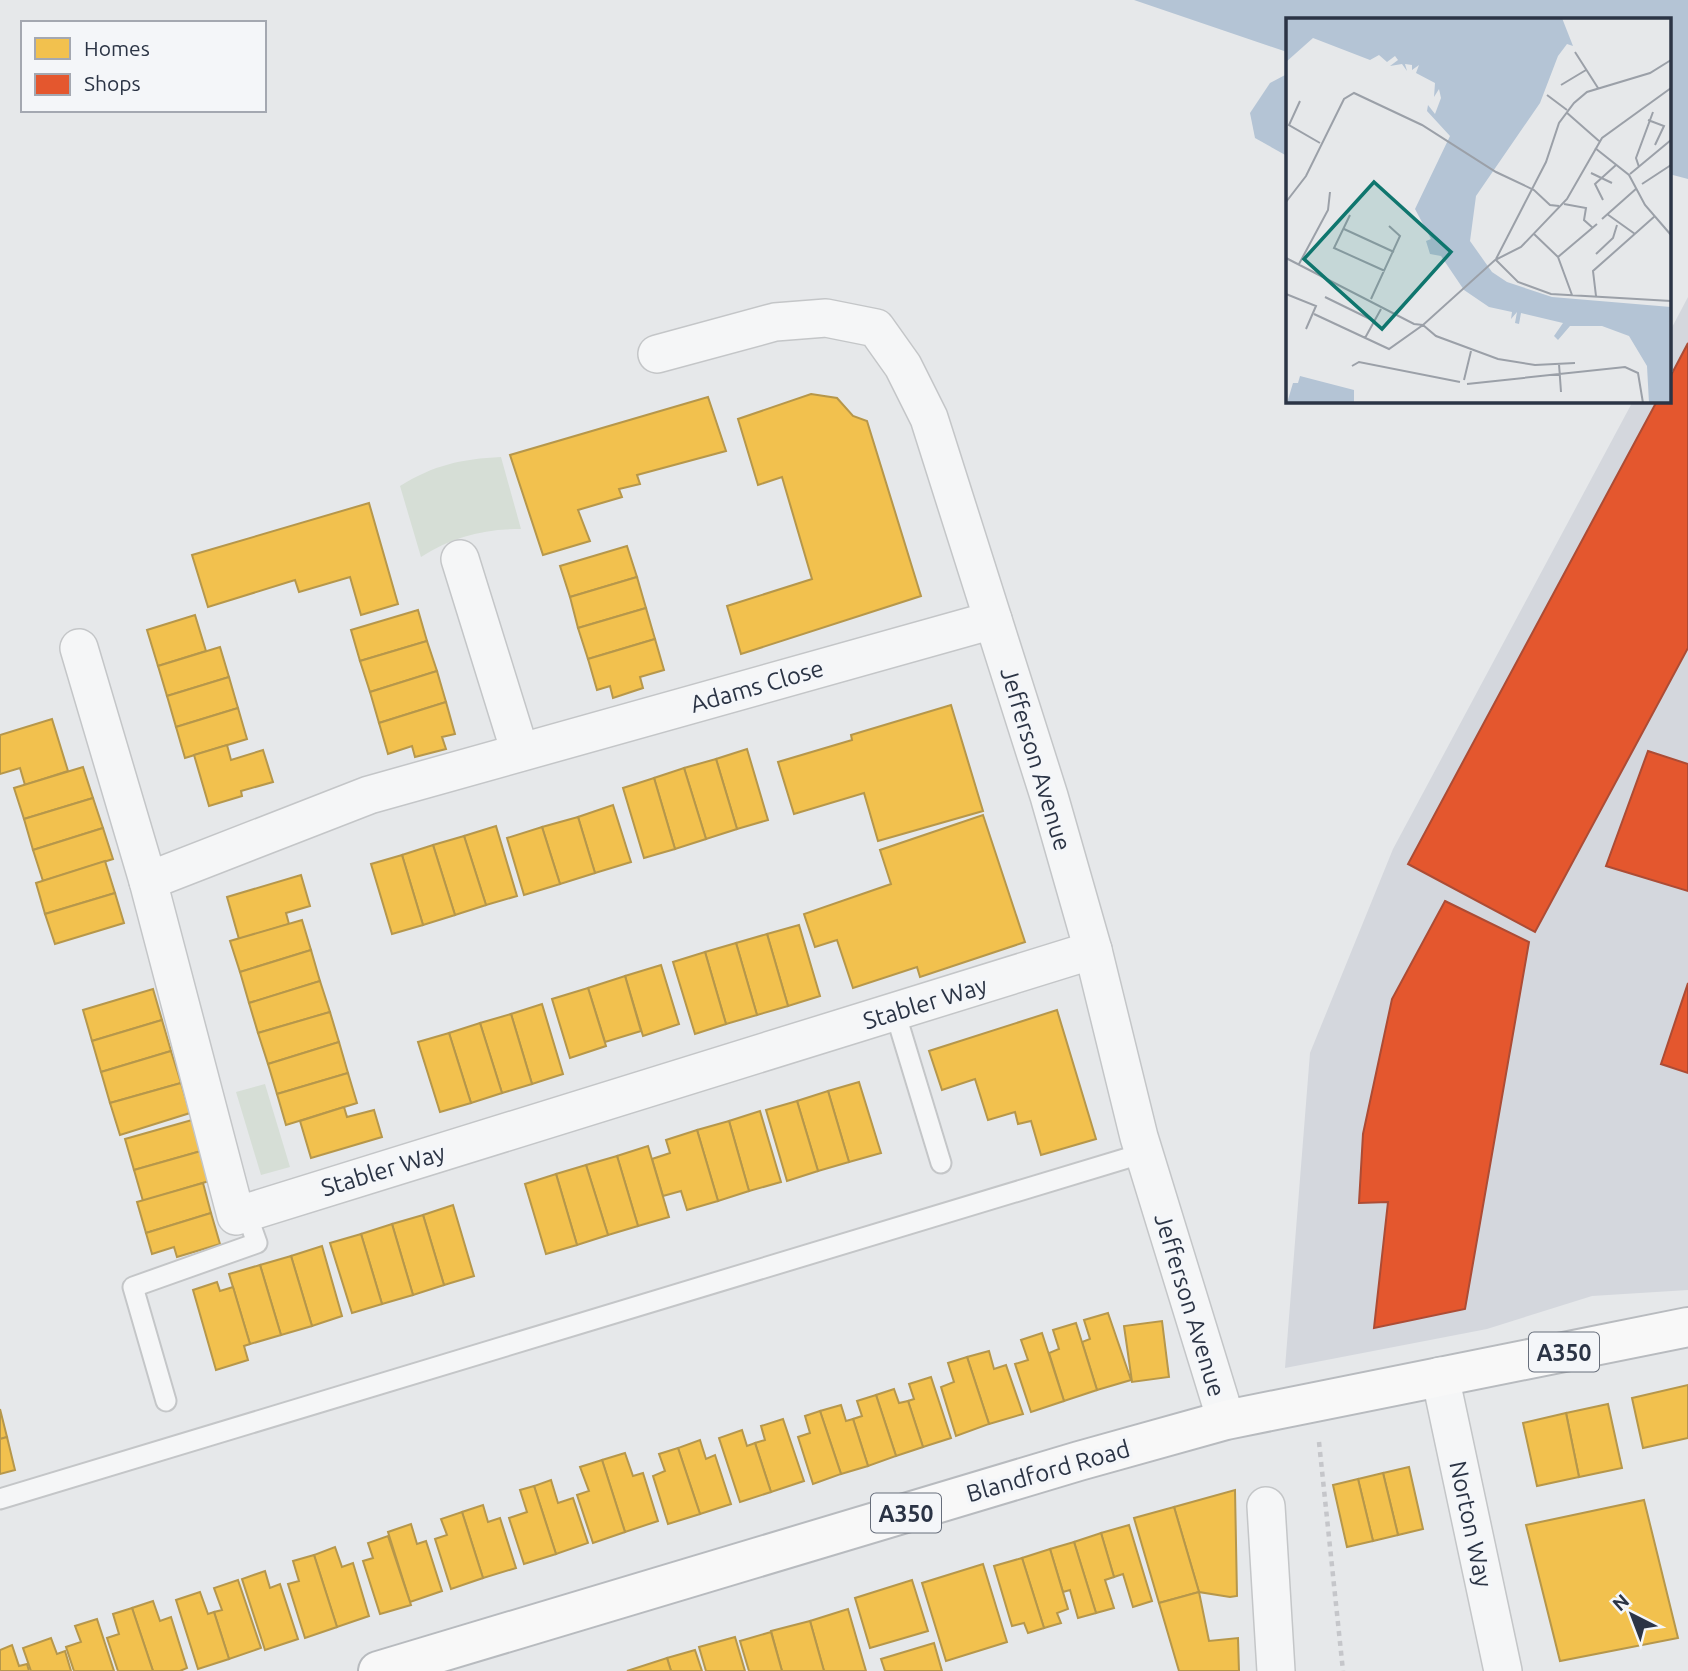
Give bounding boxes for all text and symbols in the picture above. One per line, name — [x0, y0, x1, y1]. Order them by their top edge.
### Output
inset map — [1286, 18, 1670, 402]
legend — [21, 21, 266, 112]
text: Homes — [84, 36, 150, 60]
text: Shops — [84, 71, 141, 95]
street label: Adams Close — [687, 654, 827, 718]
street label: Jefferson Avenue — [995, 664, 1077, 854]
street label: Stabler Way — [860, 971, 991, 1035]
street label: Stabler Way — [318, 1138, 449, 1202]
street label: Jefferson Avenue — [1149, 1210, 1231, 1400]
road number: A350 — [1529, 1332, 1599, 1372]
street label: Blandford Road — [963, 1435, 1133, 1507]
street label: Norton Way — [1444, 1458, 1498, 1590]
road number: A350 — [871, 1494, 941, 1532]
north arrow — [1597, 1580, 1667, 1650]
text: N — [1608, 1589, 1633, 1615]

